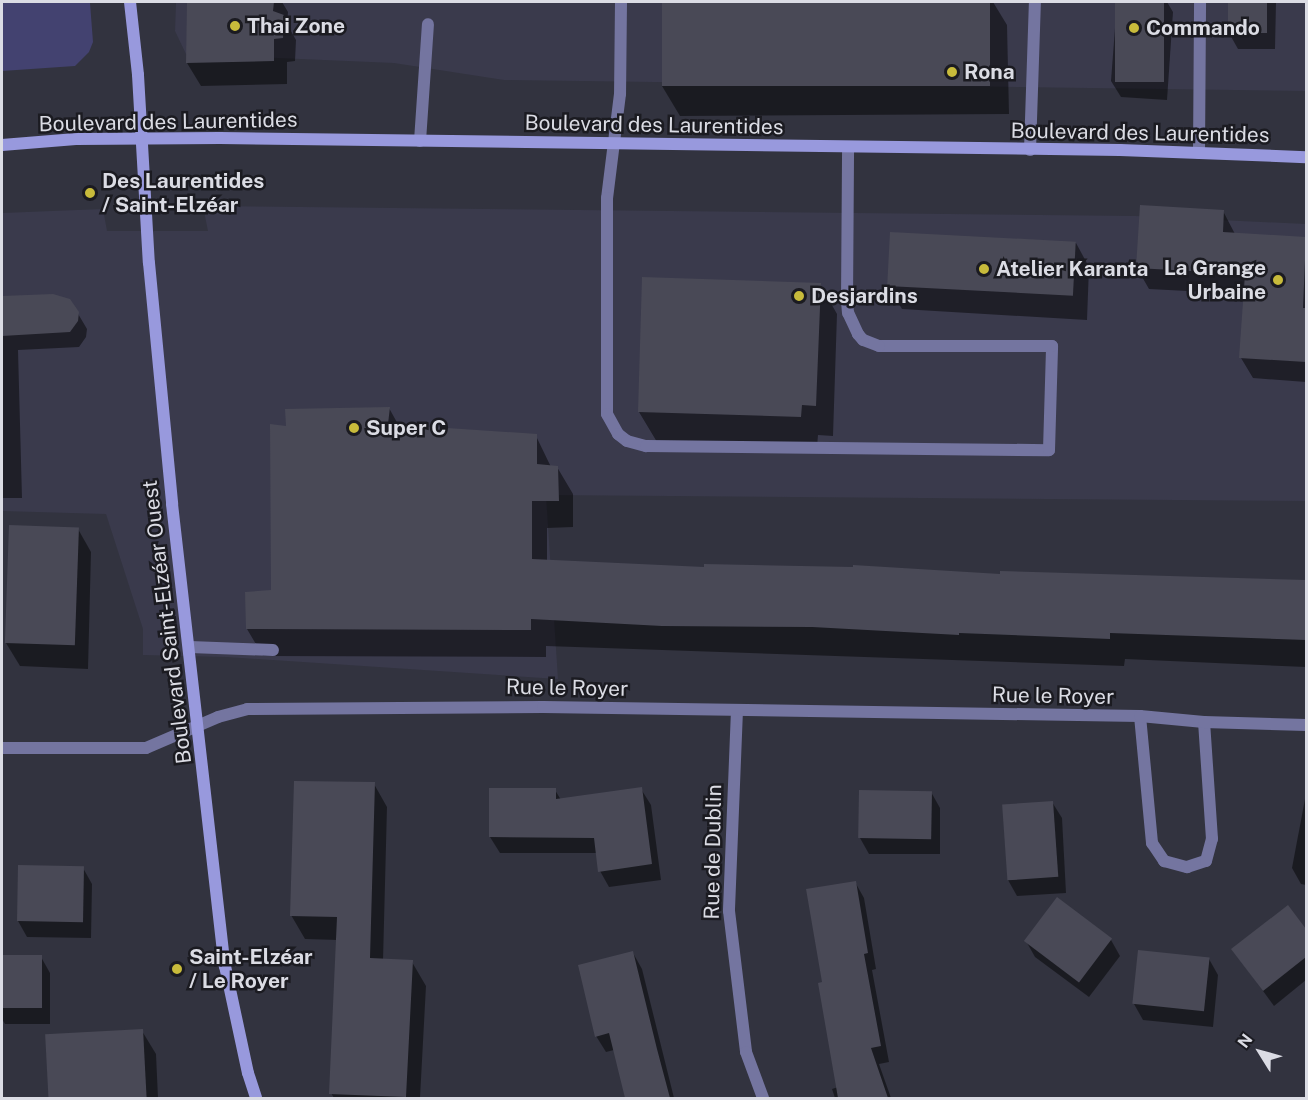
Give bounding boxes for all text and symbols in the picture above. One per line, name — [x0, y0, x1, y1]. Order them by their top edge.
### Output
place label: Thai Zone — [247, 13, 345, 39]
place label: Commando — [1146, 15, 1260, 41]
marker: Thai Zone — [228, 19, 242, 33]
marker: Commando — [1127, 21, 1141, 35]
place label: Rona — [964, 59, 1015, 85]
marker: Rona — [945, 65, 959, 79]
street label: Boulevard des Laurentides — [38, 107, 298, 137]
street label: Boulevard des Laurentides — [524, 110, 784, 140]
street label: Boulevard des Laurentides — [1010, 118, 1270, 148]
place label: Des Laurentides / Saint-Elzéar — [102, 168, 264, 218]
marker: Des Laurentides / Saint-Elzéar — [83, 186, 97, 200]
place label: La Grange Urbaine — [1164, 255, 1266, 305]
place label: Atelier Karanta — [996, 256, 1148, 282]
marker: Atelier Karanta — [977, 262, 991, 276]
marker: La Grange Urbaine — [1271, 273, 1285, 287]
place label: Desjardins — [811, 283, 918, 309]
marker: Desjardins — [792, 289, 806, 303]
place label: Super C — [366, 415, 446, 441]
marker: Super C — [347, 421, 361, 435]
street label: Boulevard Saint-Elzéar Ouest — [137, 479, 197, 765]
street label: Rue le Royer — [505, 674, 629, 702]
street label: Rue le Royer — [991, 682, 1115, 710]
street label: Rue de Dublin — [699, 784, 727, 920]
place label: Saint-Elzéar / Le Royer — [189, 944, 313, 994]
marker: Saint-Elzéar / Le Royer — [170, 962, 184, 976]
north arrow — [1230, 1022, 1290, 1082]
text: N — [1234, 1030, 1257, 1052]

